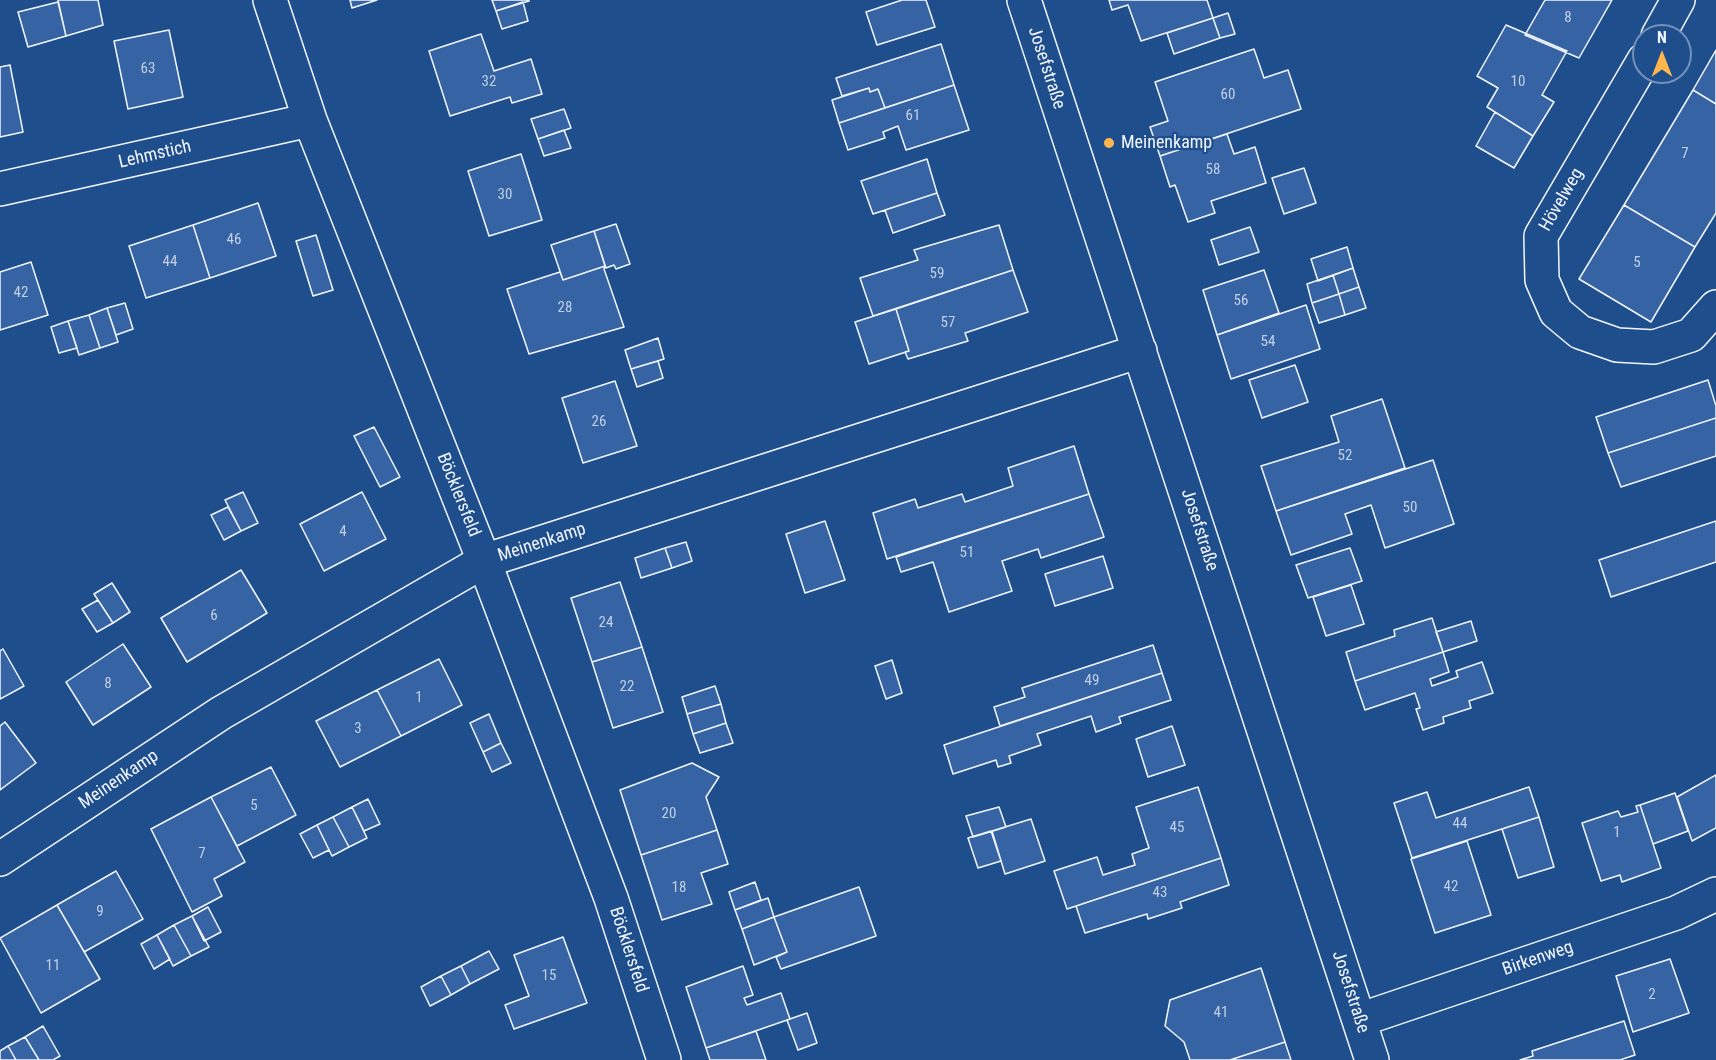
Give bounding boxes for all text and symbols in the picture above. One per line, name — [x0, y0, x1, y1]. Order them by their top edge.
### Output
house number: 8 — [1564, 9, 1572, 27]
street label: Josefstraße — [1023, 24, 1069, 112]
north arrow — [1632, 24, 1692, 84]
text: N — [1657, 28, 1667, 47]
house number: 63 — [141, 60, 155, 78]
house number: 32 — [482, 73, 496, 91]
house number: 10 — [1511, 73, 1525, 91]
house number: 60 — [1221, 86, 1235, 104]
house number: 61 — [906, 107, 920, 125]
place label: Meinenkamp — [1121, 132, 1212, 154]
street label: Lehmstich — [117, 136, 193, 174]
marker: Meinenkamp — [1102, 136, 1116, 150]
house number: 7 — [1681, 145, 1689, 163]
house number: 58 — [1206, 161, 1220, 179]
street label: Hövelweg — [1535, 165, 1589, 235]
house number: 30 — [498, 186, 512, 204]
house number: 46 — [227, 231, 241, 249]
house number: 44 — [163, 253, 177, 271]
house number: 5 — [1633, 254, 1641, 272]
house number: 59 — [930, 265, 944, 283]
house number: 42 — [14, 284, 28, 302]
house number: 56 — [1234, 292, 1248, 310]
house number: 28 — [558, 299, 572, 317]
house number: 57 — [941, 314, 955, 332]
house number: 54 — [1261, 333, 1275, 351]
house number: 26 — [592, 413, 606, 431]
house number: 52 — [1338, 447, 1352, 465]
street label: Böcklersfeld — [431, 450, 485, 540]
street label: Josefstraße — [1176, 486, 1222, 574]
house number: 50 — [1403, 499, 1417, 517]
street label: Meinenkamp — [495, 519, 589, 567]
house number: 4 — [339, 523, 347, 541]
house number: 51 — [960, 544, 974, 562]
house number: 6 — [210, 607, 218, 625]
house number: 24 — [599, 614, 613, 632]
house number: 49 — [1085, 672, 1099, 690]
house number: 8 — [104, 675, 112, 693]
house number: 22 — [620, 678, 634, 696]
house number: 1 — [415, 689, 423, 707]
house number: 3 — [354, 720, 362, 738]
street label: Meinenkamp — [75, 746, 163, 814]
house number: 5 — [250, 797, 258, 815]
house number: 20 — [662, 805, 676, 823]
house number: 44 — [1453, 815, 1467, 833]
house number: 45 — [1170, 819, 1184, 837]
house number: 1 — [1613, 824, 1621, 842]
house number: 7 — [198, 845, 206, 863]
house number: 42 — [1444, 878, 1458, 896]
house number: 18 — [672, 879, 686, 897]
house number: 43 — [1153, 884, 1167, 902]
house number: 9 — [96, 903, 104, 921]
street label: Böcklersfeld — [604, 905, 652, 995]
street label: Birkenweg — [1500, 937, 1576, 981]
street label: Josefstraße — [1327, 948, 1373, 1036]
house number: 11 — [46, 957, 60, 975]
house number: 15 — [542, 967, 556, 985]
house number: 2 — [1648, 986, 1656, 1004]
house number: 41 — [1214, 1004, 1228, 1022]

